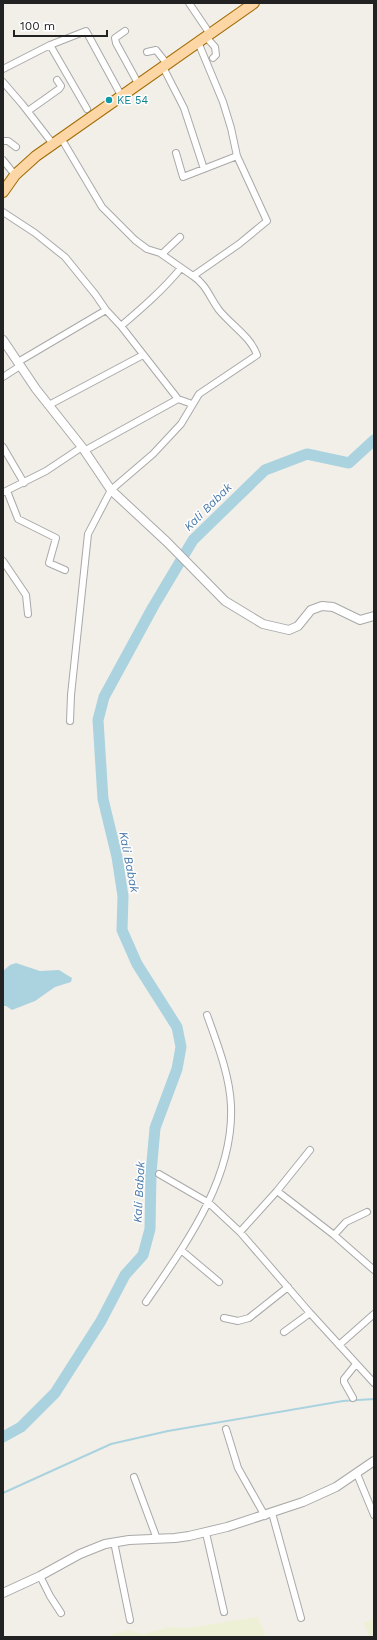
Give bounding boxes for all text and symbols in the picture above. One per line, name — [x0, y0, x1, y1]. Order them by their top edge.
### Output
scale bar — [14, 12, 107, 38]
text: 100 m — [20, 19, 55, 33]
place label: KE 54 — [117, 94, 148, 107]
marker: KE 54 — [104, 95, 114, 105]
water label: Kali Babak — [181, 480, 235, 534]
water label: Kali Babak — [116, 830, 142, 894]
water label: Kali Babak — [130, 1160, 148, 1223]

